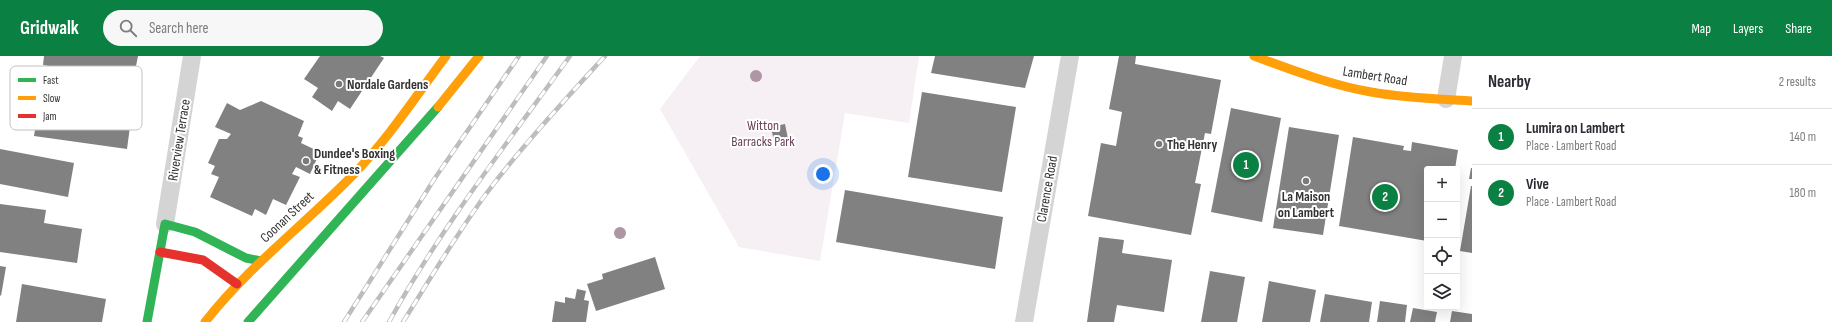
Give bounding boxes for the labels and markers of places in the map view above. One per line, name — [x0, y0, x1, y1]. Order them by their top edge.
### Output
place label: Nordale Gardens — [347, 76, 428, 93]
marker: Nordale Gardens — [334, 79, 344, 89]
place label: The Henry — [1167, 136, 1218, 153]
marker: The Henry — [1154, 139, 1164, 149]
place label: Dundee's Boxing & Fitness — [314, 145, 395, 178]
pin: 1 — [1233, 150, 1259, 180]
marker: Dundee's Boxing & Fitness — [301, 156, 311, 166]
marker: La Maison on Lambert — [1301, 176, 1311, 186]
pin: 2 — [1372, 182, 1398, 212]
place label: La Maison on Lambert — [1278, 188, 1335, 221]

